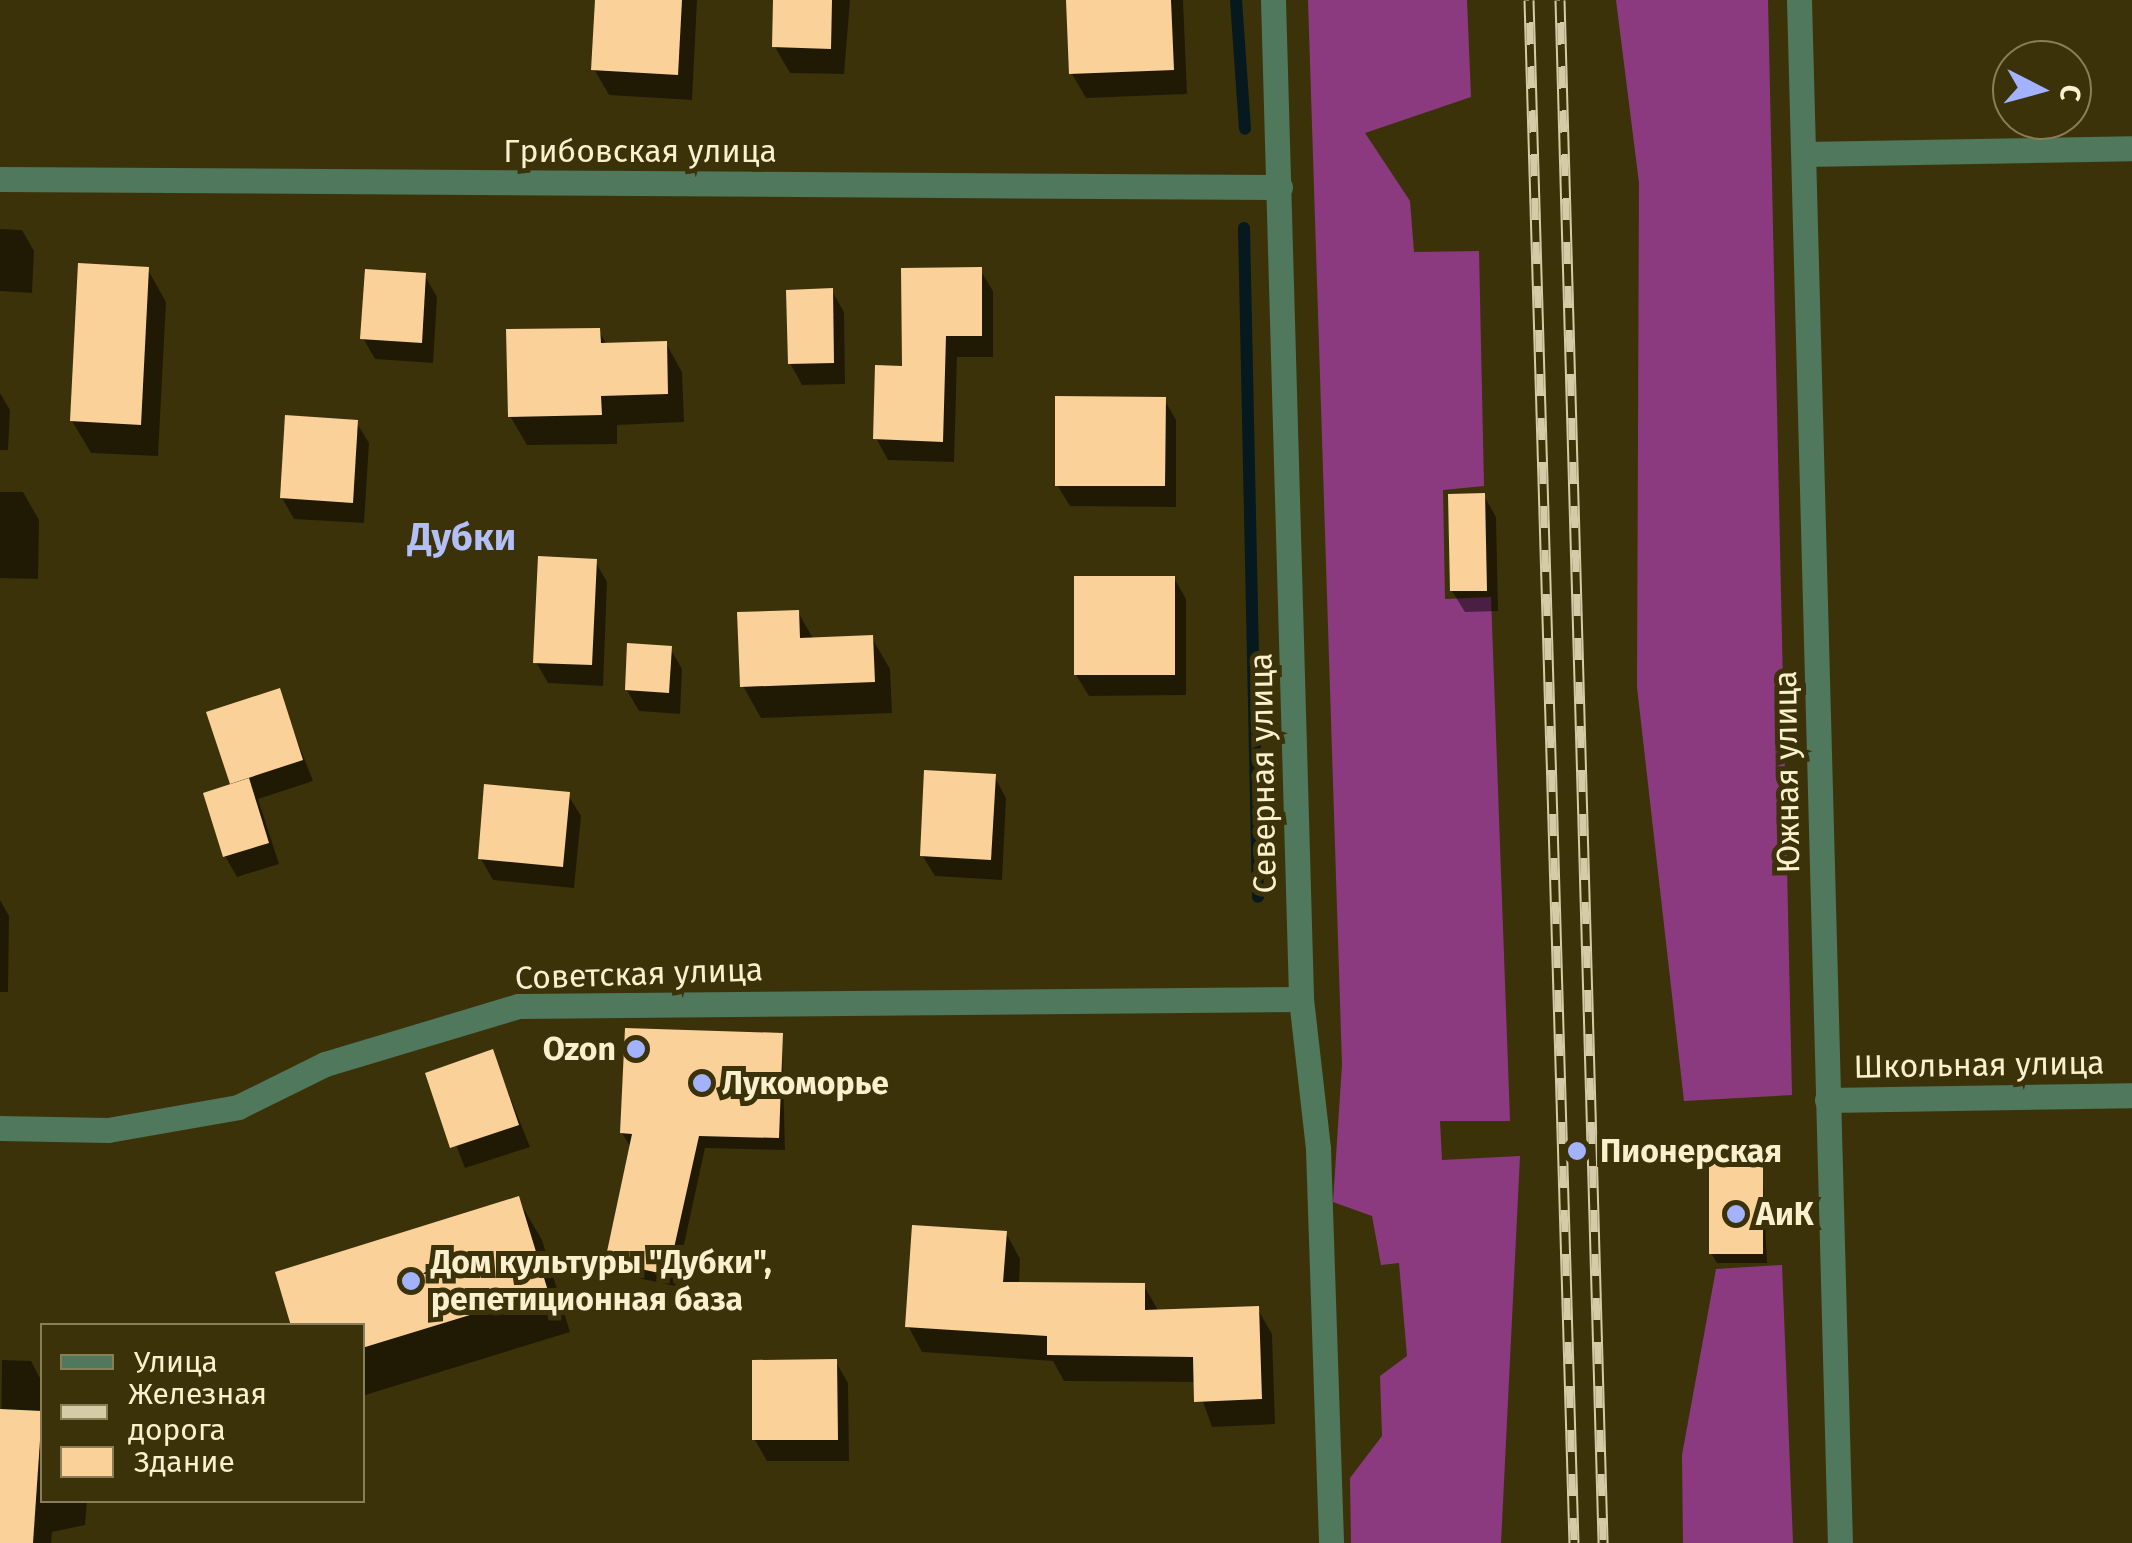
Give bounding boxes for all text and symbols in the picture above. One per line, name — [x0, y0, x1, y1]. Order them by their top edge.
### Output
north arrow — [1992, 40, 2092, 140]
text: С — [2053, 83, 2088, 103]
street label: Грибовская улица — [503, 132, 777, 170]
district label: Дубки — [408, 515, 516, 561]
street label: Северная улица — [1242, 652, 1284, 894]
street label: Южная улица — [1766, 670, 1808, 874]
street label: Советская улица — [514, 950, 764, 998]
place label: Ozon — [543, 1030, 616, 1068]
marker: Ozon — [625, 1038, 647, 1060]
street label: Школьная улица — [1853, 1044, 2105, 1086]
place label: Лукоморье — [722, 1064, 889, 1102]
marker: Лукоморье — [691, 1072, 713, 1094]
place label: Пионерская — [1600, 1132, 1782, 1170]
marker: Пионерская — [1564, 1138, 1590, 1164]
place label: АиК — [1756, 1195, 1814, 1233]
marker: АиК — [1725, 1203, 1747, 1225]
place label: Дом культуры "Дубки", репетиционная база — [431, 1244, 772, 1319]
marker: Дом культуры "Дубки", репетиционная база — [400, 1270, 422, 1292]
legend — [40, 1323, 365, 1503]
text: Улица — [134, 1344, 218, 1380]
text: Железная дорога — [128, 1376, 267, 1448]
text: Здание — [134, 1444, 235, 1480]

